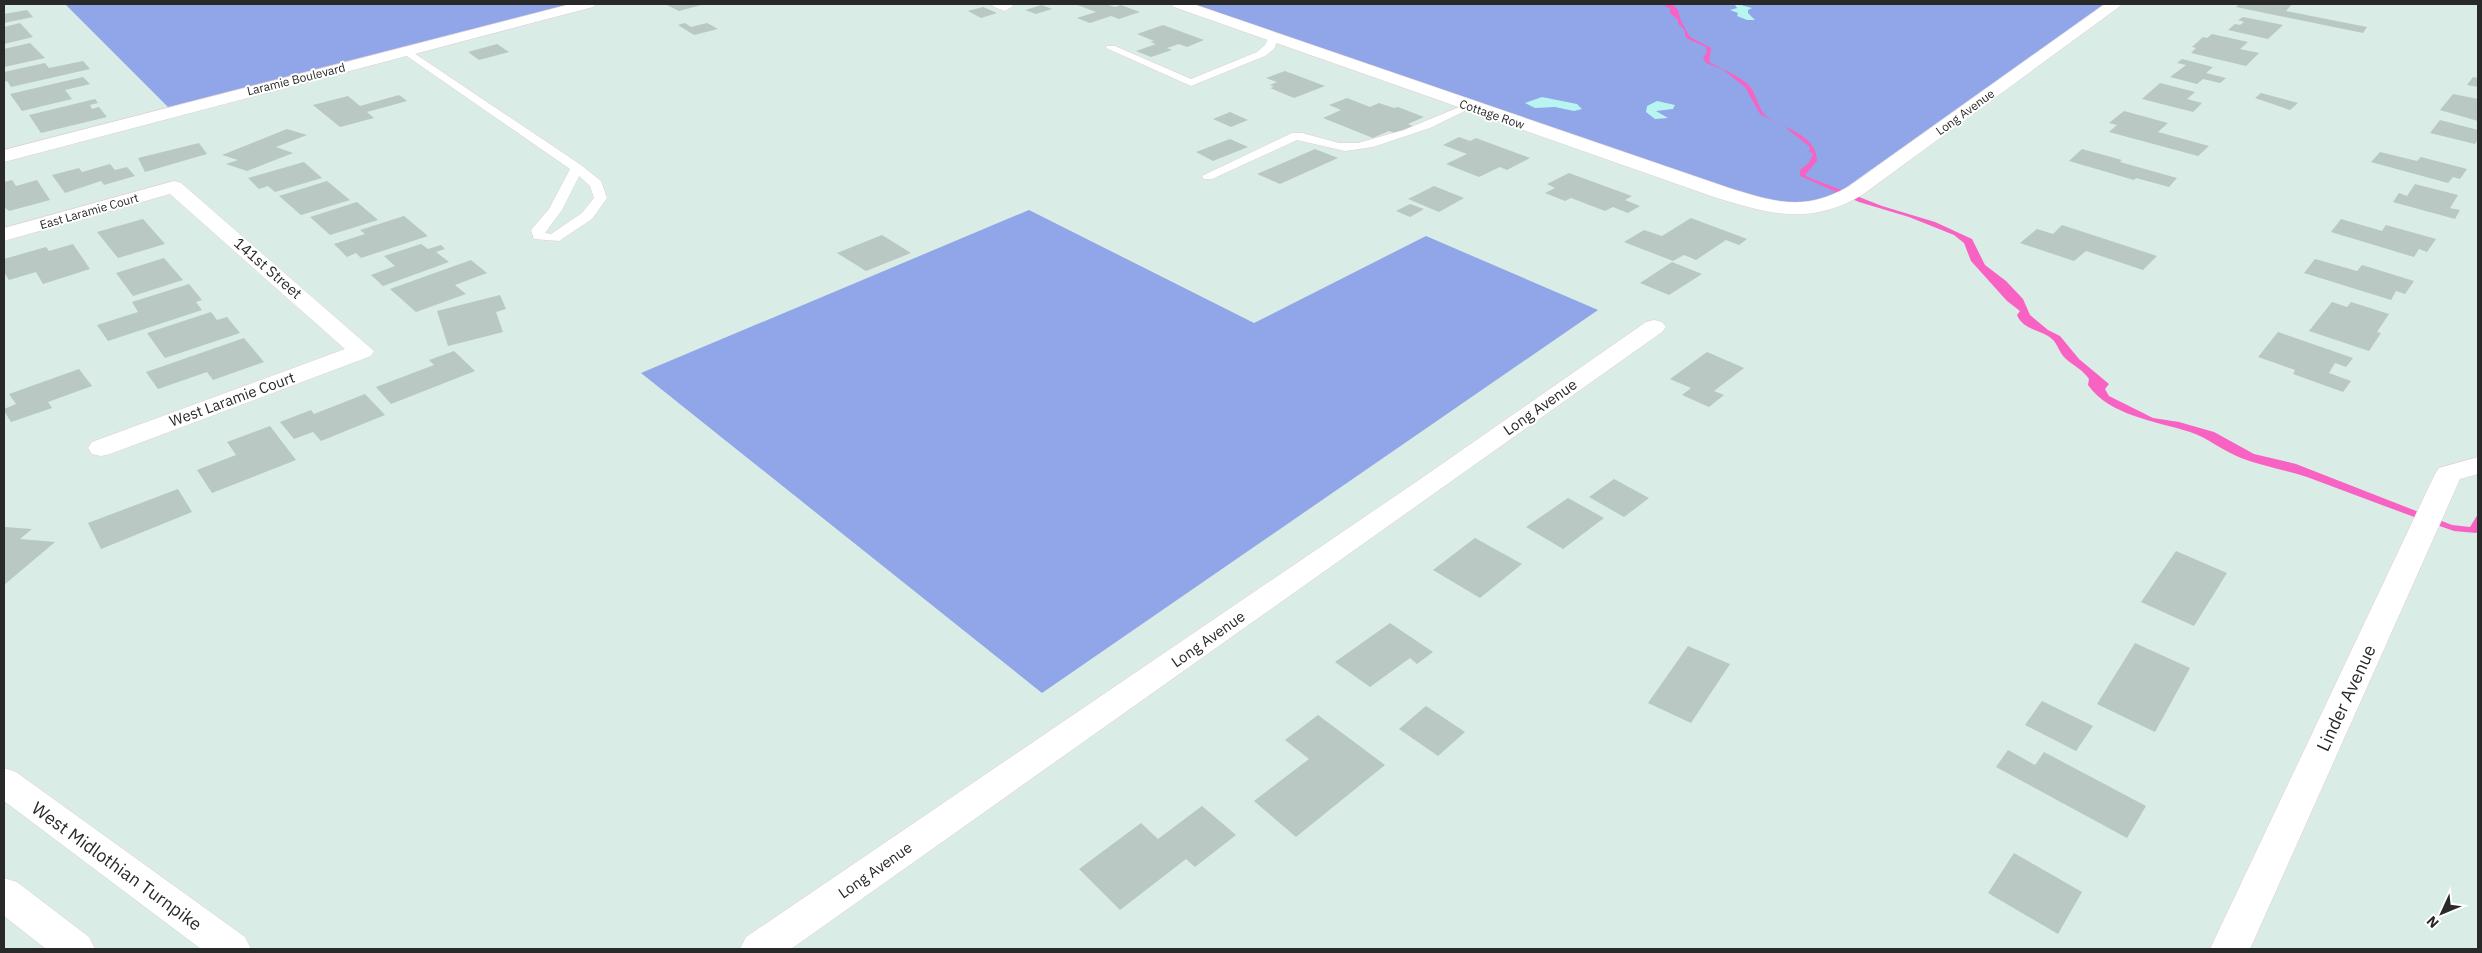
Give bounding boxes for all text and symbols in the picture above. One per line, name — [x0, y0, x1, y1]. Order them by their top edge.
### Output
street label: Laramie Boulevard — [245, 60, 347, 98]
street label: Long Avenue — [1933, 86, 1998, 138]
street label: Cottage Row — [1457, 96, 1527, 132]
street label: East Laramie Court — [38, 190, 140, 232]
street label: 141st Street — [230, 233, 306, 303]
street label: West Laramie Court — [167, 367, 297, 431]
street label: Long Avenue — [1499, 375, 1581, 439]
street label: Long Avenue — [1167, 607, 1249, 671]
street label: Linder Avenue — [2311, 641, 2381, 755]
street label: West Midlothian Turnpike — [27, 796, 207, 936]
street label: Long Avenue — [834, 838, 916, 902]
north arrow — [2417, 888, 2467, 938]
text: N — [2423, 912, 2443, 932]

